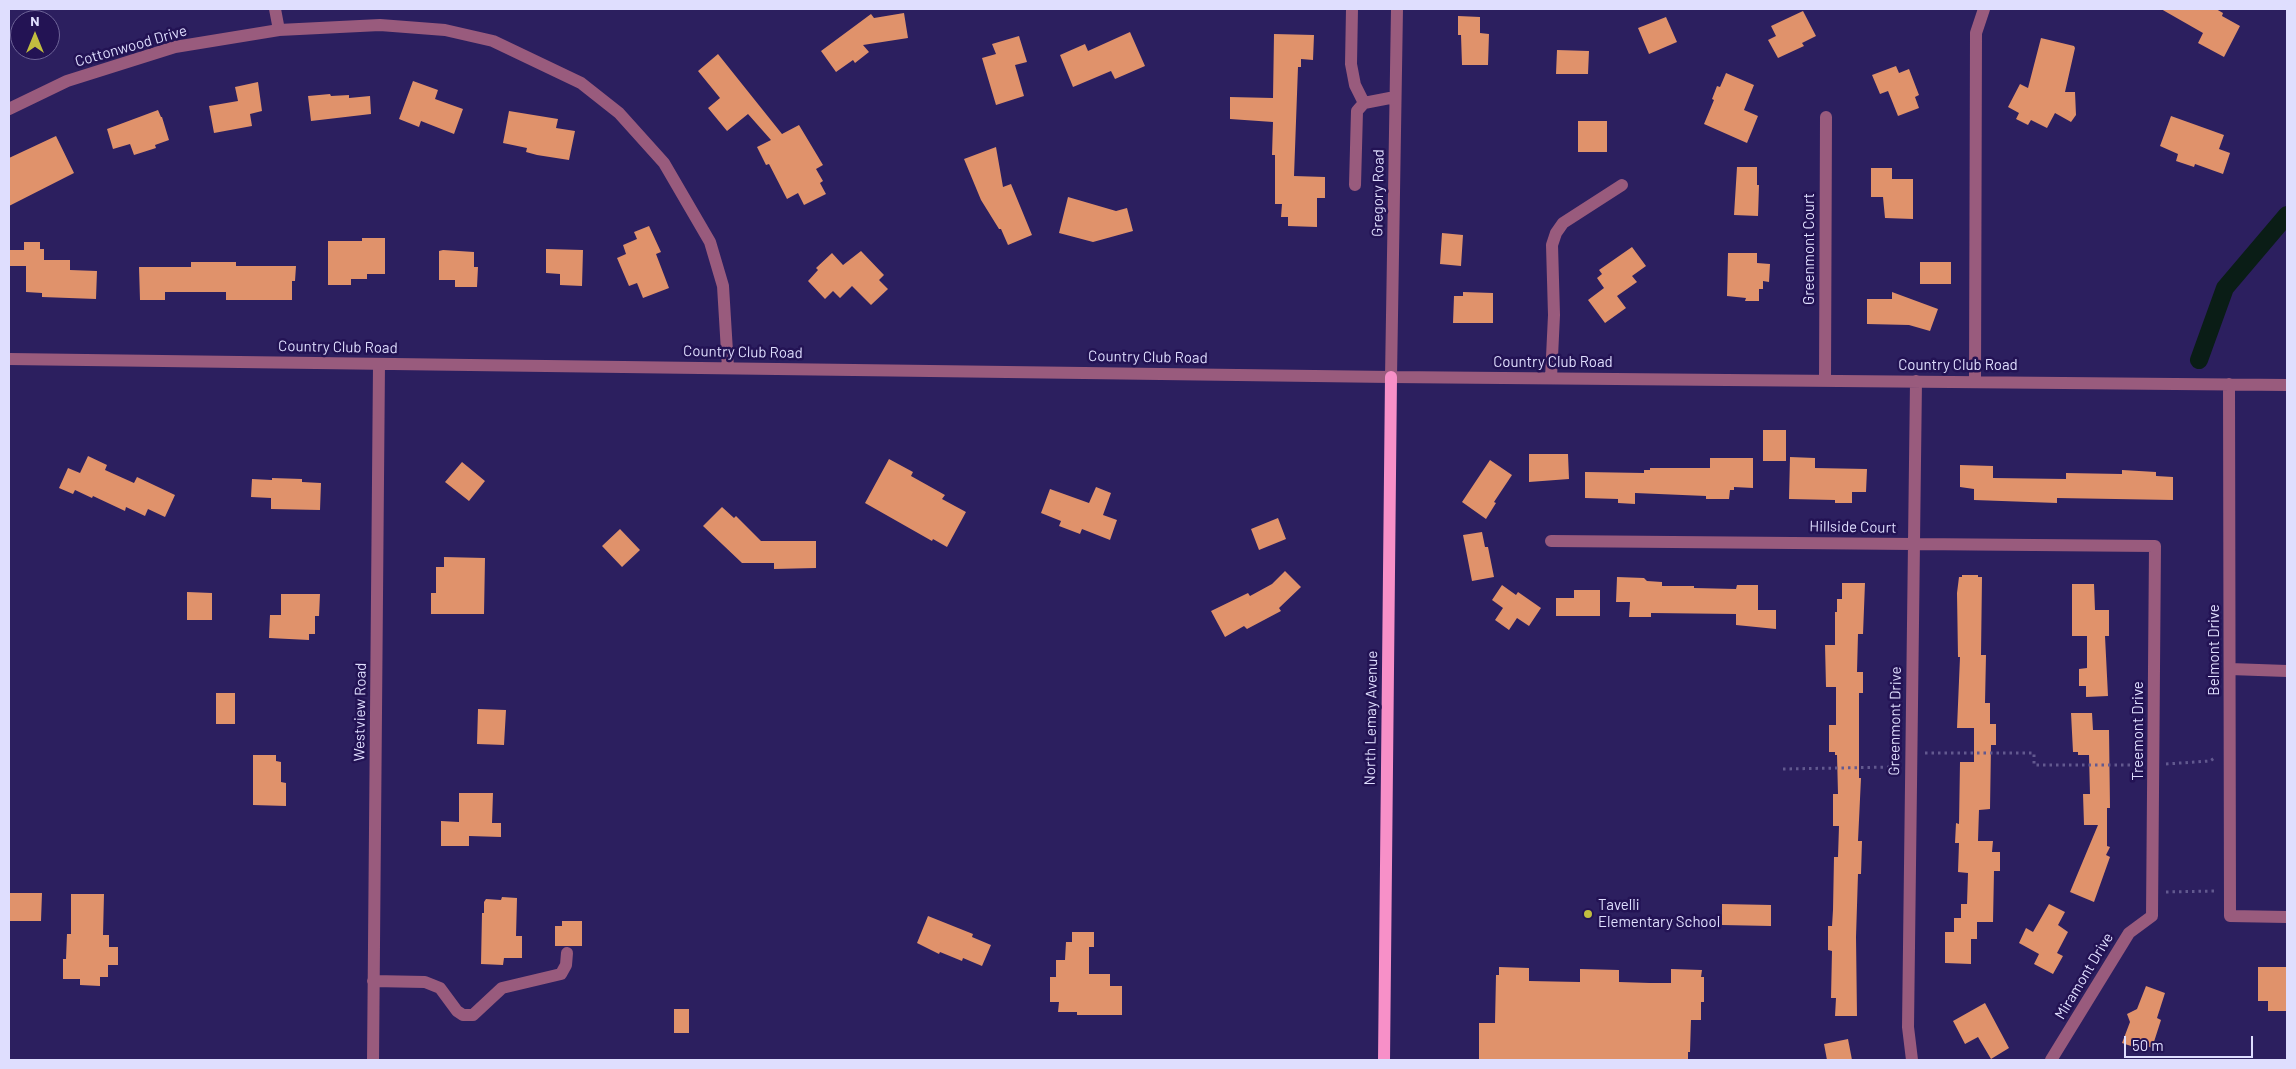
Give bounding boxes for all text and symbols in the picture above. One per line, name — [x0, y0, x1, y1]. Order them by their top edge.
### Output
north arrow — [10, 10, 60, 60]
text: N — [30, 12, 40, 29]
street label: Cottonwood Drive — [73, 21, 189, 71]
street label: Gregory Road — [1368, 149, 1388, 237]
street label: Greenmont Court — [1800, 193, 1818, 305]
street label: Country Club Road — [278, 337, 398, 357]
street label: Country Club Road — [683, 342, 803, 362]
street label: Country Club Road — [1088, 347, 1208, 367]
street label: Country Club Road — [1493, 353, 1613, 371]
street label: Country Club Road — [1898, 356, 2018, 374]
street label: Hillside Court — [1809, 517, 1897, 537]
street label: Belmont Drive — [2205, 604, 2223, 696]
street label: North Lemay Avenue — [1361, 651, 1381, 785]
street label: Westview Road — [350, 663, 370, 761]
street label: Greenmont Drive — [1885, 666, 1905, 776]
street label: Treemont Drive — [2129, 681, 2147, 781]
place label: Tavelli Elementary School — [1598, 896, 1720, 931]
marker: Tavelli Elementary School — [1582, 908, 1594, 920]
street label: Miramont Drive — [2051, 929, 2117, 1023]
scale bar — [2126, 1026, 2255, 1058]
text: 50 m — [2132, 1036, 2164, 1054]

